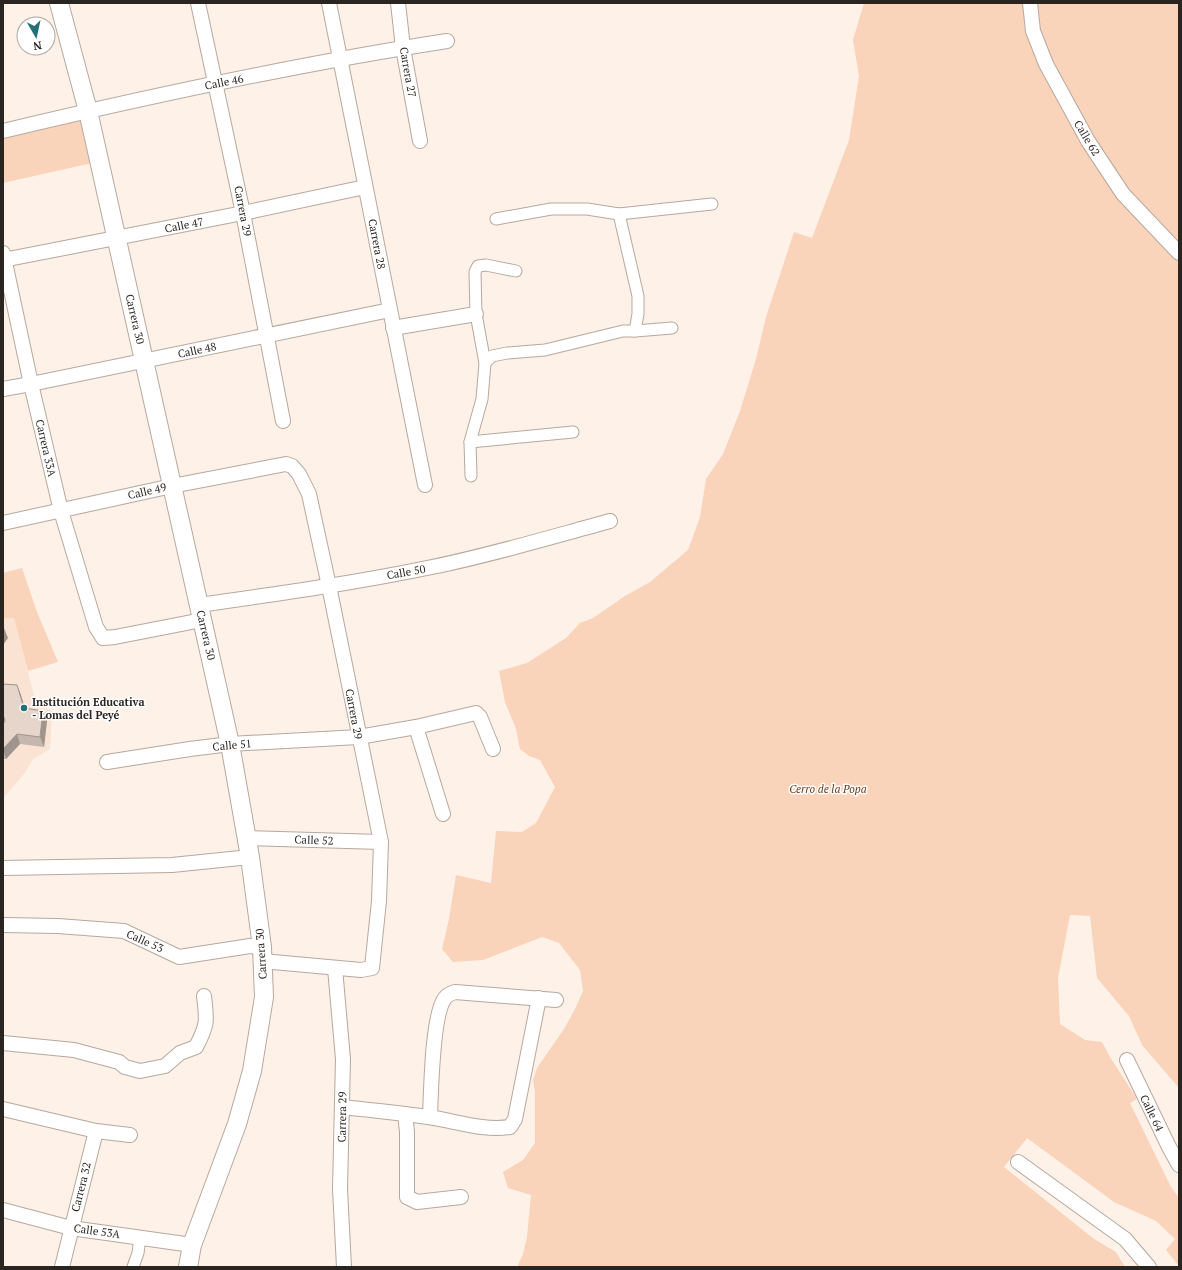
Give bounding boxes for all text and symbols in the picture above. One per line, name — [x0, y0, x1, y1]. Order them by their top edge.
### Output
north arrow — [16, 16, 56, 56]
text: N — [32, 38, 43, 54]
street label: Carrera 27 — [397, 46, 419, 98]
street label: Calle 46 — [203, 71, 245, 93]
street label: Calle 62 — [1071, 118, 1103, 159]
street label: Carrera 29 — [231, 185, 255, 237]
street label: Calle 47 — [163, 214, 205, 236]
street label: Carrera 28 — [365, 218, 389, 270]
street label: Carrera 30 — [122, 293, 148, 345]
street label: Calle 48 — [176, 339, 218, 361]
street label: Carrera 33A — [33, 418, 59, 478]
street label: Calle 49 — [126, 480, 168, 502]
street label: Calle 50 — [385, 562, 427, 582]
street label: Carrera 30 — [193, 609, 219, 661]
street label: Carrera 29 — [342, 688, 366, 740]
place label: Institución Educativa - Lomas del Peyé — [32, 695, 145, 722]
marker: Institución Educativa - Lomas del Peyé — [19, 703, 29, 713]
street label: Calle 51 — [212, 736, 252, 754]
park label: Cerro de la Popa — [789, 782, 867, 796]
street label: Calle 52 — [294, 832, 334, 848]
street label: Calle 53 — [124, 927, 166, 955]
street label: Carrera 30 — [252, 928, 270, 980]
street label: Carrera 29 — [335, 1091, 349, 1143]
street label: Calle 64 — [1137, 1092, 1167, 1134]
street label: Carrera 32 — [68, 1161, 94, 1213]
street label: Calle 53A — [73, 1221, 122, 1241]

